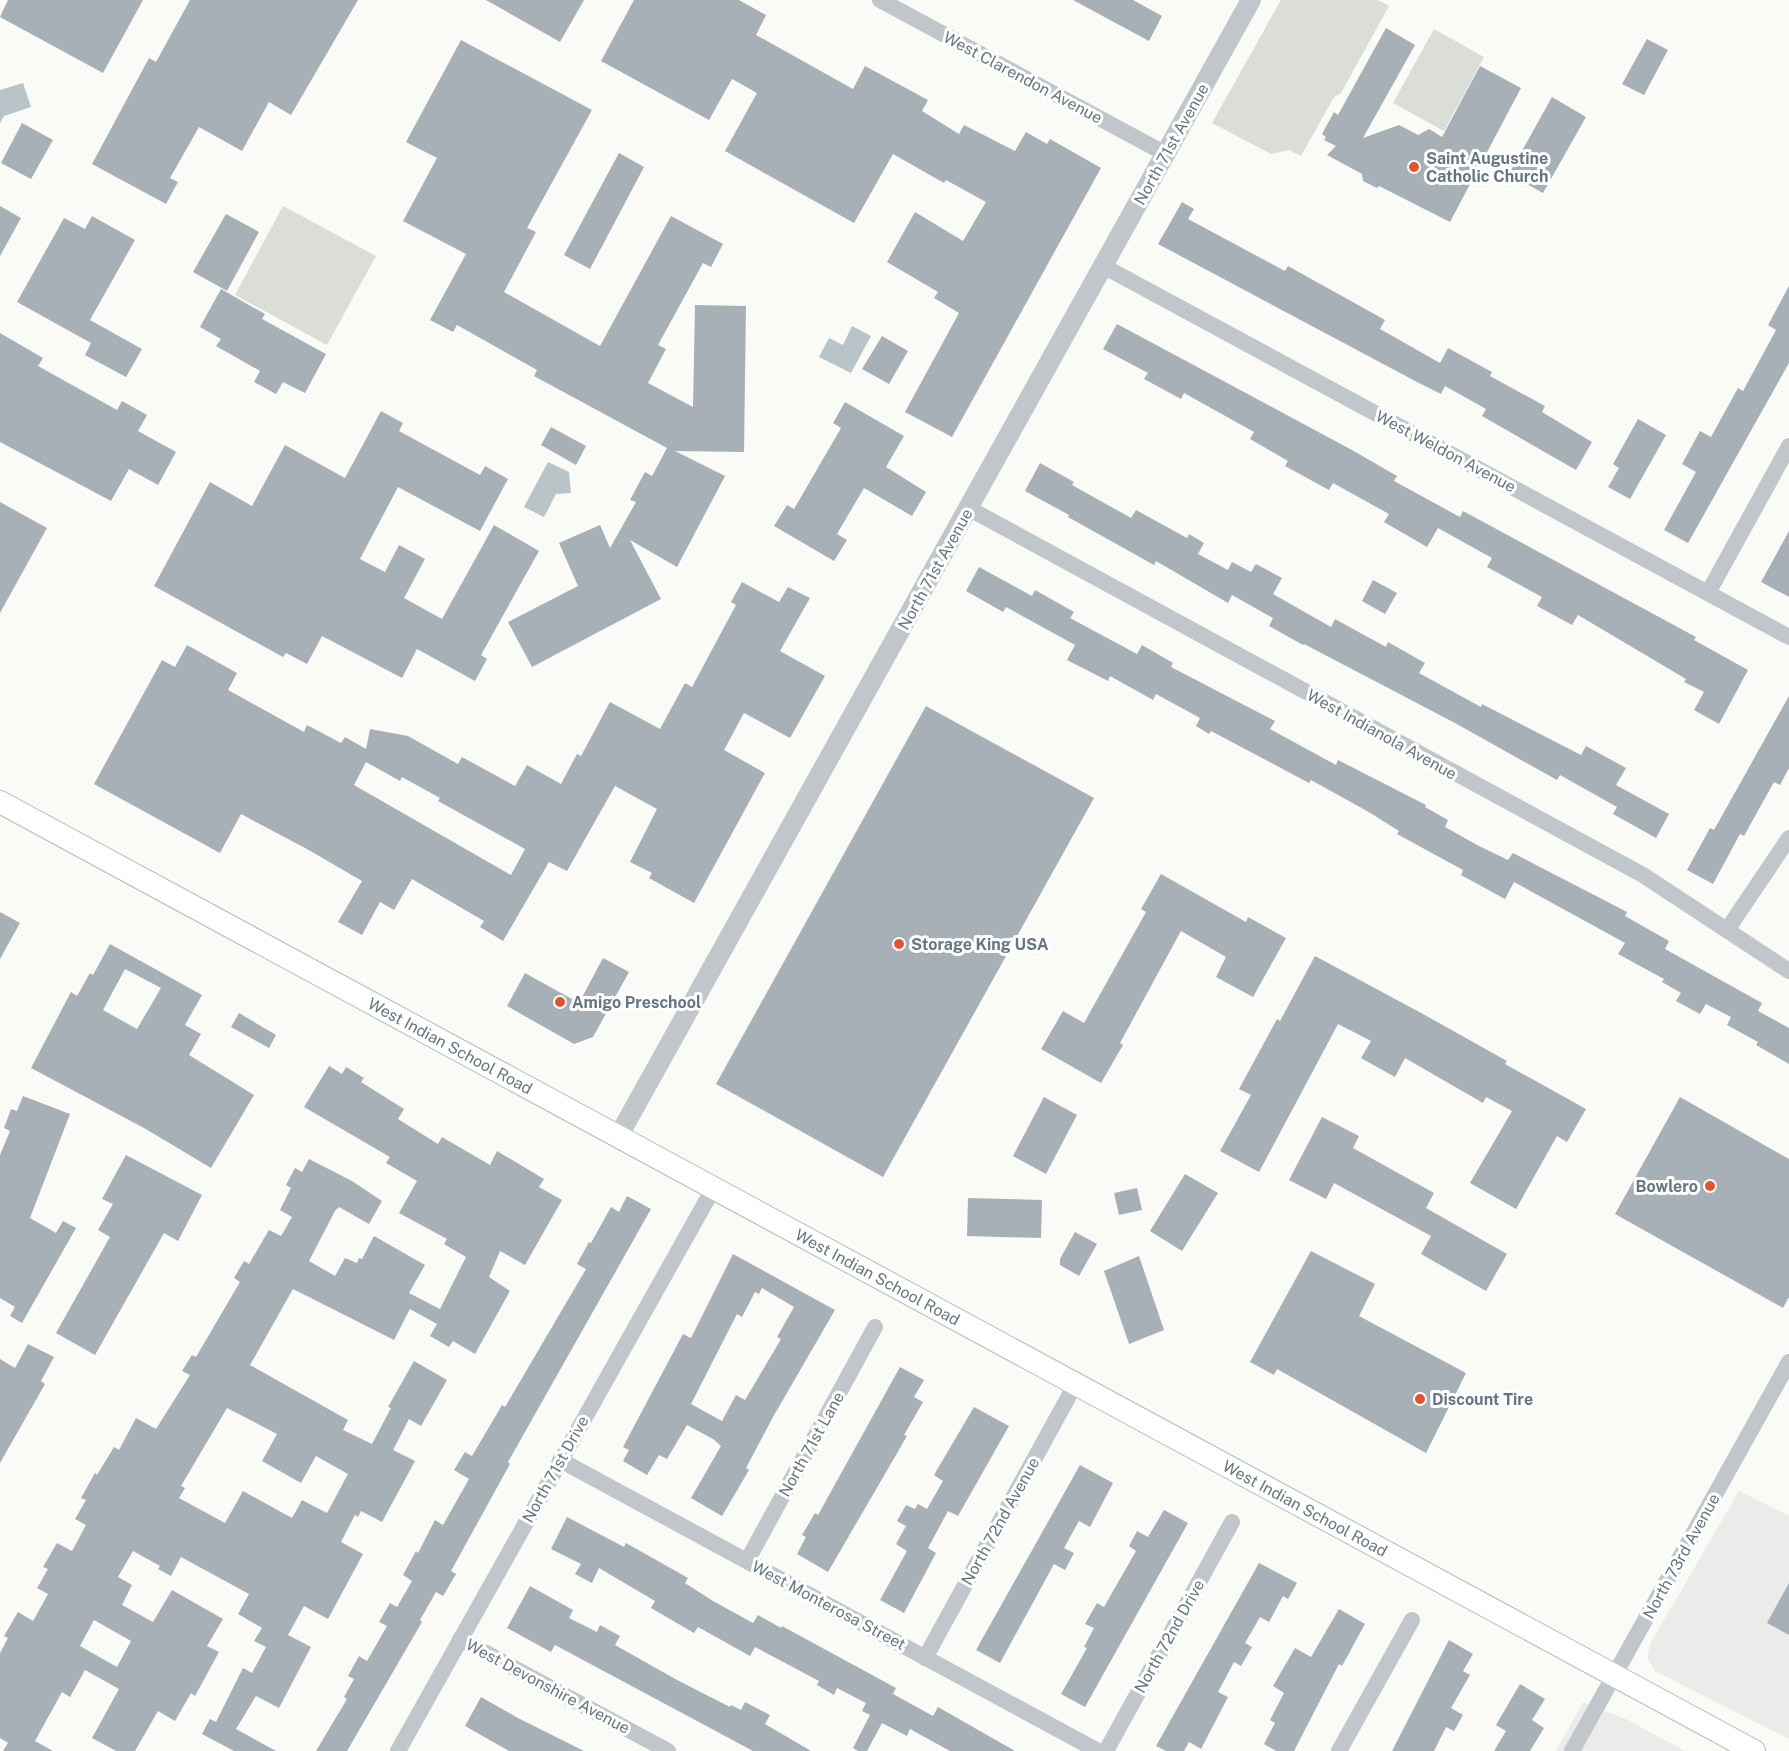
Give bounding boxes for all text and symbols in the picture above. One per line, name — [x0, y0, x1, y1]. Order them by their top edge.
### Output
street label: West Clarendon Avenue — [940, 27, 1105, 127]
street label: North 71st Avenue — [1130, 80, 1213, 208]
place label: Saint Augustine Catholic Church — [1426, 149, 1548, 186]
marker: Saint Augustine Catholic Church — [1407, 160, 1421, 174]
street label: West Weldon Avenue — [1372, 406, 1519, 496]
street label: North 71st Avenue — [894, 505, 977, 633]
street label: West Indianola Avenue — [1303, 685, 1460, 784]
place label: Storage King USA — [911, 935, 1049, 954]
marker: Storage King USA — [892, 937, 906, 951]
place label: Amigo Preschool — [572, 993, 701, 1012]
street label: West Indian School Road — [365, 994, 536, 1098]
marker: Amigo Preschool — [553, 995, 567, 1009]
place label: Bowlero — [1636, 1177, 1698, 1196]
marker: Bowlero — [1703, 1179, 1717, 1193]
street label: West Indian School Road — [792, 1225, 963, 1330]
street label: North 71st Lane — [775, 1388, 848, 1500]
place label: Discount Tire — [1432, 1390, 1533, 1409]
marker: Discount Tire — [1413, 1392, 1427, 1406]
street label: North 71st Drive — [518, 1413, 593, 1526]
street label: North 72nd Avenue — [957, 1454, 1043, 1588]
street label: West Indian School Road — [1219, 1456, 1391, 1561]
street label: North 73rd Avenue — [1639, 1490, 1724, 1622]
street label: West Monterosa Street — [749, 1557, 909, 1654]
street label: North 72nd Drive — [1130, 1576, 1208, 1696]
street label: West Devonshire Avenue — [463, 1635, 633, 1738]

